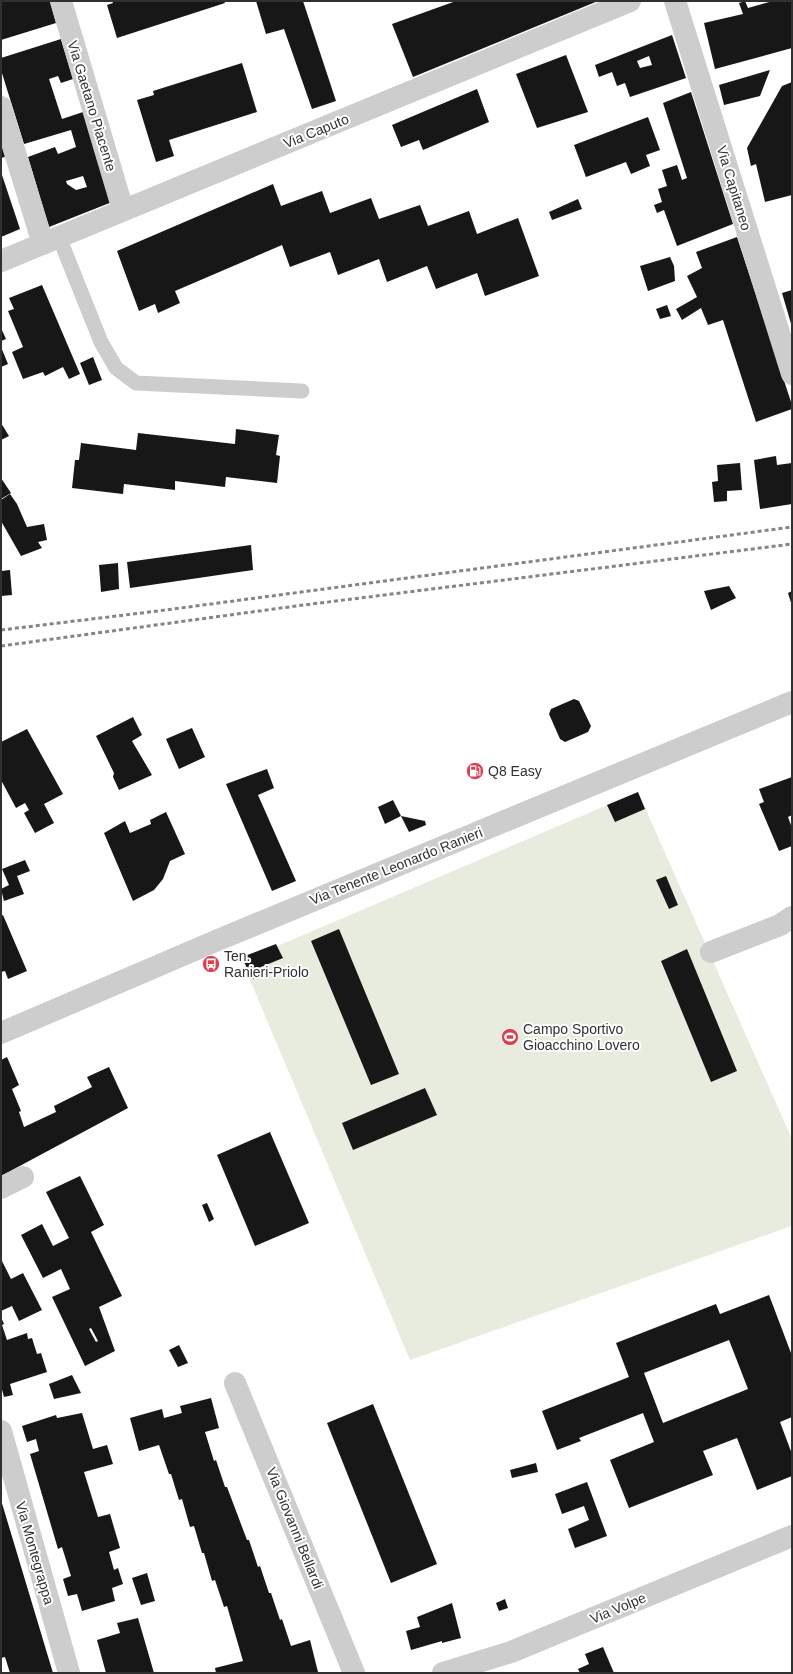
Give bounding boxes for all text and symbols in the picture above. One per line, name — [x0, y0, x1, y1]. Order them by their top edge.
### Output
street label: Via Gaetano Piacente — [64, 39, 120, 174]
street label: Via Caputo — [281, 111, 351, 151]
street label: Via Capitaneo — [714, 144, 755, 232]
fuel station icon: Q8 Easy — [465, 761, 485, 781]
place label: Q8 Easy — [488, 763, 542, 779]
street label: Via Tenente Leonardo Ranieri — [307, 824, 485, 908]
place label: Ten. Ranieri-Priolo — [224, 948, 309, 980]
bus stop icon: Ten. Ranieri-Priolo — [201, 954, 221, 974]
place label: Campo Sportivo Gioacchino Lovero — [523, 1021, 640, 1053]
sports icon: Campo Sportivo Gioacchino Lovero — [500, 1027, 520, 1047]
street label: Via Giovanni Bellardi — [263, 1465, 327, 1591]
street label: Via Montegrappa — [13, 1500, 57, 1607]
street label: Via Volpe — [588, 1589, 648, 1627]

